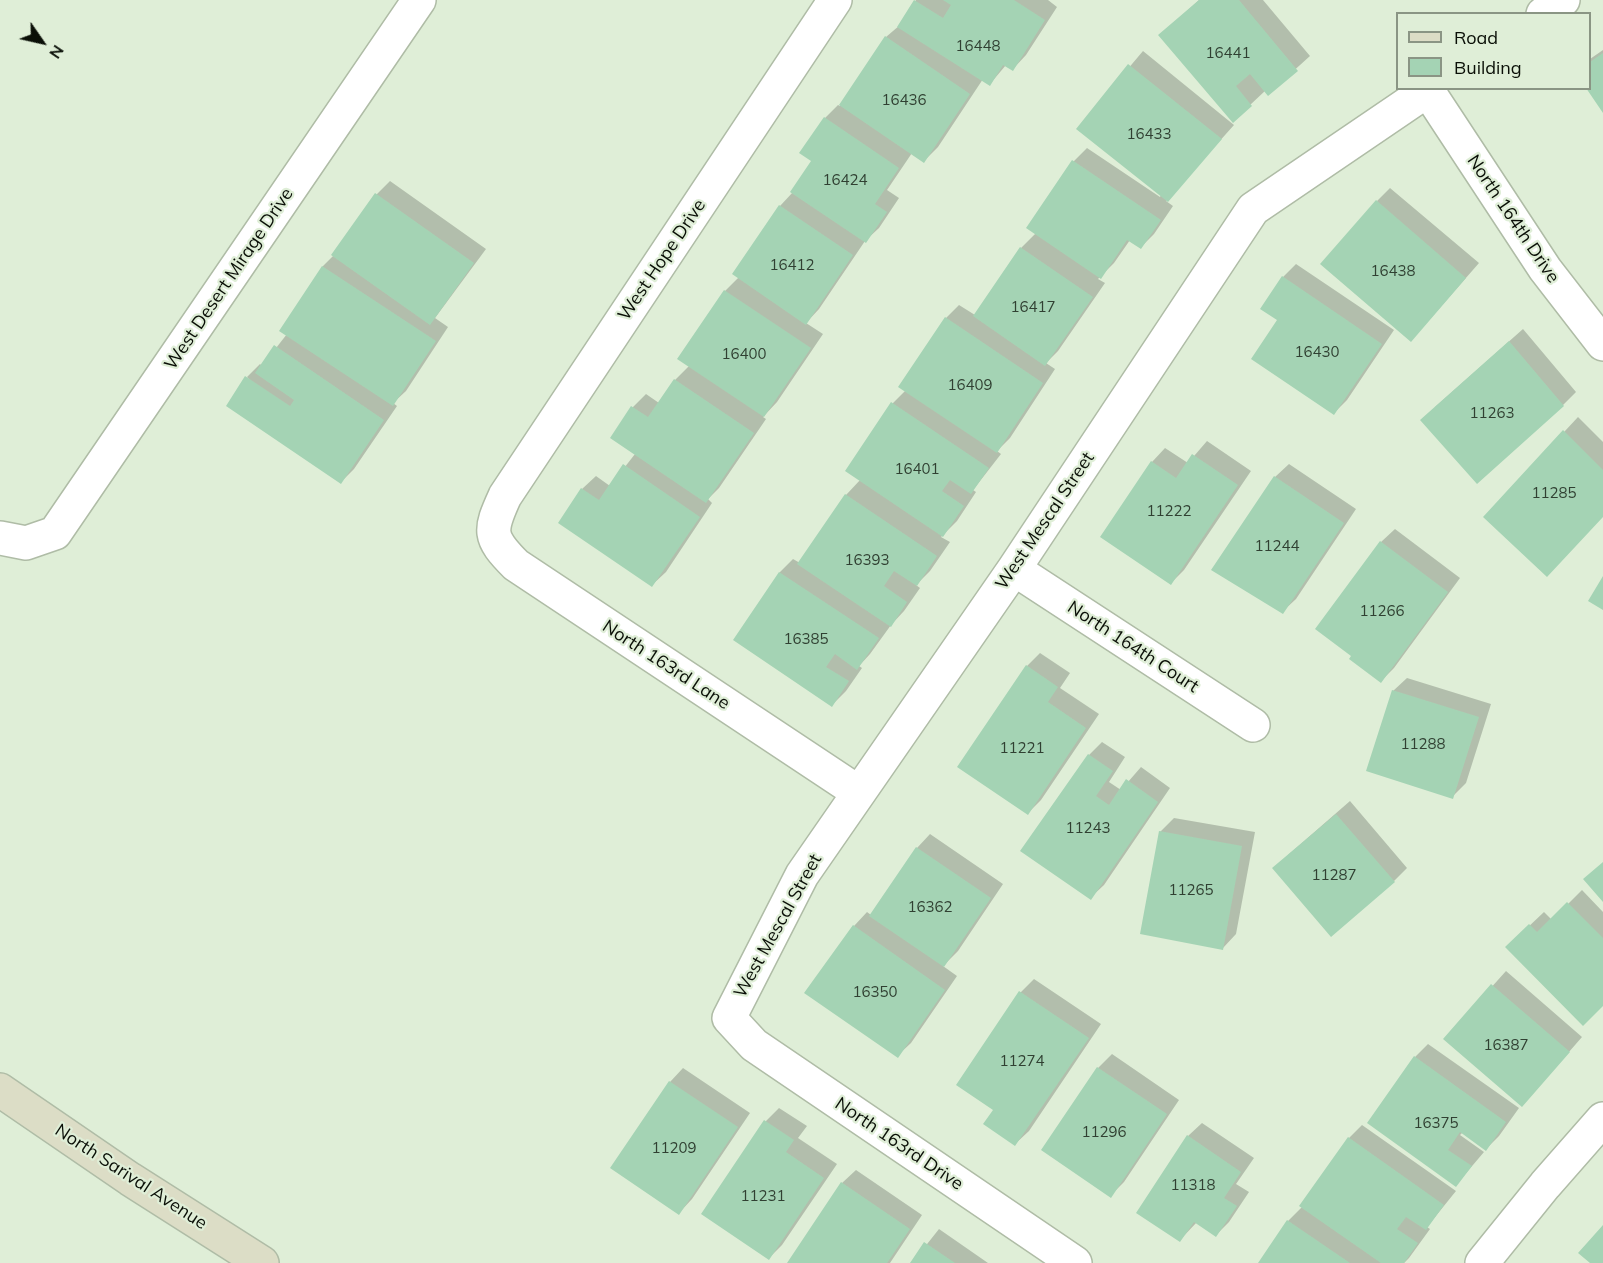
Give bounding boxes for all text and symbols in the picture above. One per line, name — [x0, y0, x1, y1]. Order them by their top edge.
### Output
north arrow — [12, 12, 72, 72]
legend — [1396, 12, 1591, 90]
text: Road — [1454, 26, 1498, 49]
house number: 16448 — [956, 37, 1000, 55]
text: N — [45, 41, 69, 63]
house number: 16441 — [1206, 44, 1250, 62]
text: Building — [1454, 56, 1522, 79]
house number: 16436 — [882, 91, 926, 109]
house number: 16433 — [1127, 125, 1171, 143]
street label: North 164th Drive — [1462, 151, 1564, 287]
house number: 16424 — [823, 171, 867, 189]
street label: West Desert Mirage Drive — [160, 184, 298, 374]
street label: West Hope Drive — [614, 195, 710, 325]
house number: 16412 — [770, 256, 814, 274]
house number: 16438 — [1371, 262, 1415, 280]
house number: 16417 — [1011, 298, 1055, 316]
house number: 16430 — [1295, 343, 1339, 361]
house number: 16400 — [722, 345, 766, 363]
house number: 16409 — [948, 376, 992, 394]
house number: 11263 — [1470, 404, 1514, 422]
street label: West Mescal Street — [991, 448, 1099, 594]
house number: 16401 — [895, 460, 939, 478]
house number: 11285 — [1532, 484, 1576, 502]
house number: 11222 — [1147, 502, 1191, 520]
house number: 11244 — [1255, 537, 1299, 555]
house number: 16393 — [845, 551, 889, 569]
street label: North 164th Court — [1063, 597, 1203, 697]
house number: 11266 — [1360, 602, 1404, 620]
street label: North 163rd Lane — [598, 616, 734, 714]
house number: 16385 — [784, 630, 828, 648]
house number: 11288 — [1401, 735, 1445, 753]
house number: 11221 — [1000, 739, 1044, 757]
house number: 11243 — [1066, 819, 1110, 837]
street label: West Mescal Street — [729, 850, 827, 1002]
house number: 11287 — [1312, 866, 1356, 884]
house number: 11265 — [1169, 881, 1213, 899]
house number: 16362 — [908, 898, 952, 916]
house number: 16350 — [853, 983, 897, 1001]
house number: 16387 — [1484, 1036, 1528, 1054]
house number: 11274 — [1000, 1052, 1044, 1070]
street label: North 163rd Drive — [831, 1093, 967, 1195]
house number: 16375 — [1414, 1114, 1458, 1132]
street label: North Sarival Avenue — [51, 1120, 211, 1234]
house number: 11296 — [1082, 1123, 1126, 1141]
house number: 11209 — [652, 1139, 696, 1157]
house number: 11318 — [1171, 1176, 1215, 1194]
house number: 11231 — [741, 1187, 785, 1205]

